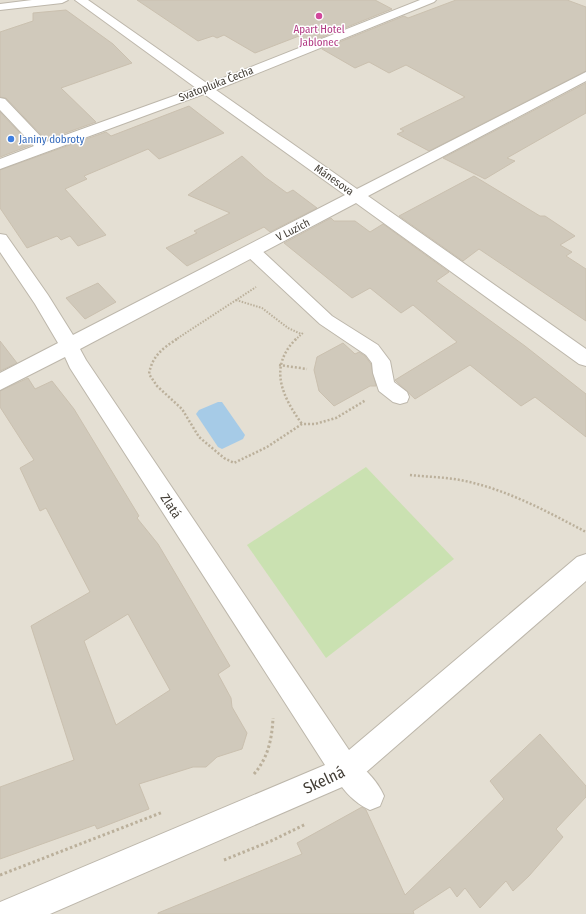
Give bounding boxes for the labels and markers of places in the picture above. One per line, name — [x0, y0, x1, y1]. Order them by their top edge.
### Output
marker: Apart Hotel Jablonec — [314, 11, 324, 21]
place label: Apart Hotel Jablonec — [293, 23, 345, 49]
place label: Janiny dobroty — [19, 133, 85, 146]
marker: Janiny dobroty — [6, 134, 16, 144]

